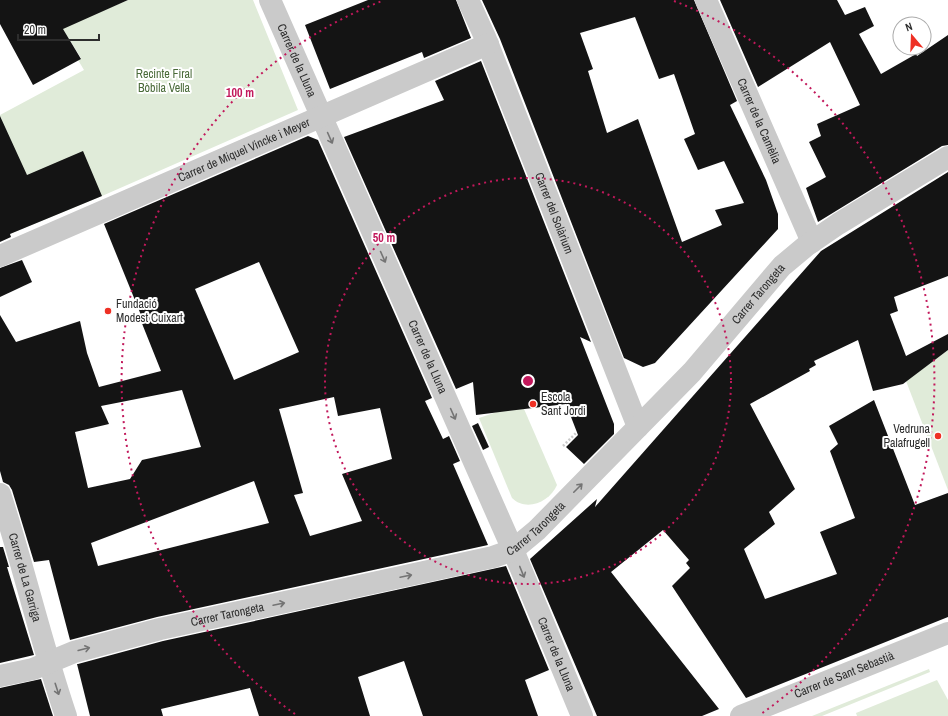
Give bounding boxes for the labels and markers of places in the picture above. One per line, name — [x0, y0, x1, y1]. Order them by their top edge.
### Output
place label: Fundació Modest Cuixart — [116, 296, 183, 326]
marker: Fundació Modest Cuixart — [103, 306, 113, 316]
centre of rings — [521, 374, 535, 388]
place label: Escola Sant Jordi — [541, 389, 586, 419]
marker: Escola Sant Jordi — [528, 399, 538, 409]
place label: Vedruna Palafrugell — [884, 421, 931, 451]
marker: Vedruna Palafrugell — [933, 431, 943, 441]

